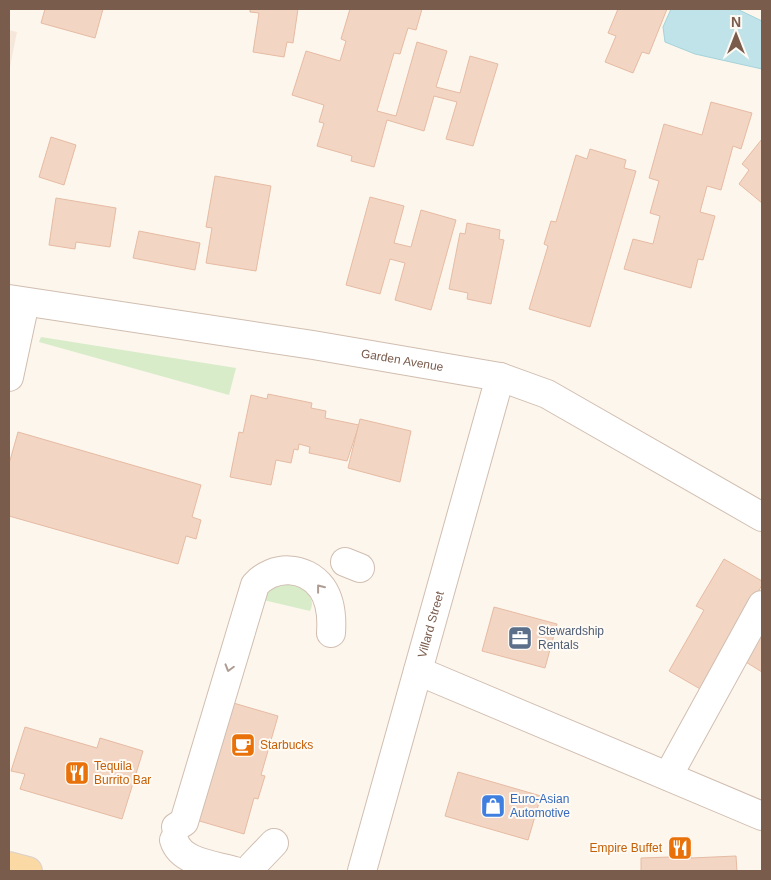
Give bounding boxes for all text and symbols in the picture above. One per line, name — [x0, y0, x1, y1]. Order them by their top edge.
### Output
north arrow — [711, 10, 761, 60]
text: N — [731, 14, 741, 30]
street label: Garden Avenue — [360, 346, 445, 374]
one-way arrow — [317, 584, 326, 593]
street label: Villard Street — [415, 589, 447, 659]
place label: Stewardship Rentals — [538, 624, 604, 652]
office icon: Stewardship Rentals — [507, 625, 533, 651]
one-way arrow — [225, 663, 235, 671]
cafe icon: Starbucks — [230, 732, 256, 758]
place label: Starbucks — [260, 738, 313, 752]
place label: Tequila Burrito Bar — [94, 759, 151, 787]
restaurant icon: Tequila Burrito Bar — [64, 760, 90, 786]
place label: Euro-Asian Automotive — [510, 792, 570, 820]
shop icon: Euro-Asian Automotive — [480, 793, 506, 819]
restaurant icon: Empire Buffet — [667, 835, 693, 861]
place label: Empire Buffet — [590, 841, 663, 855]

